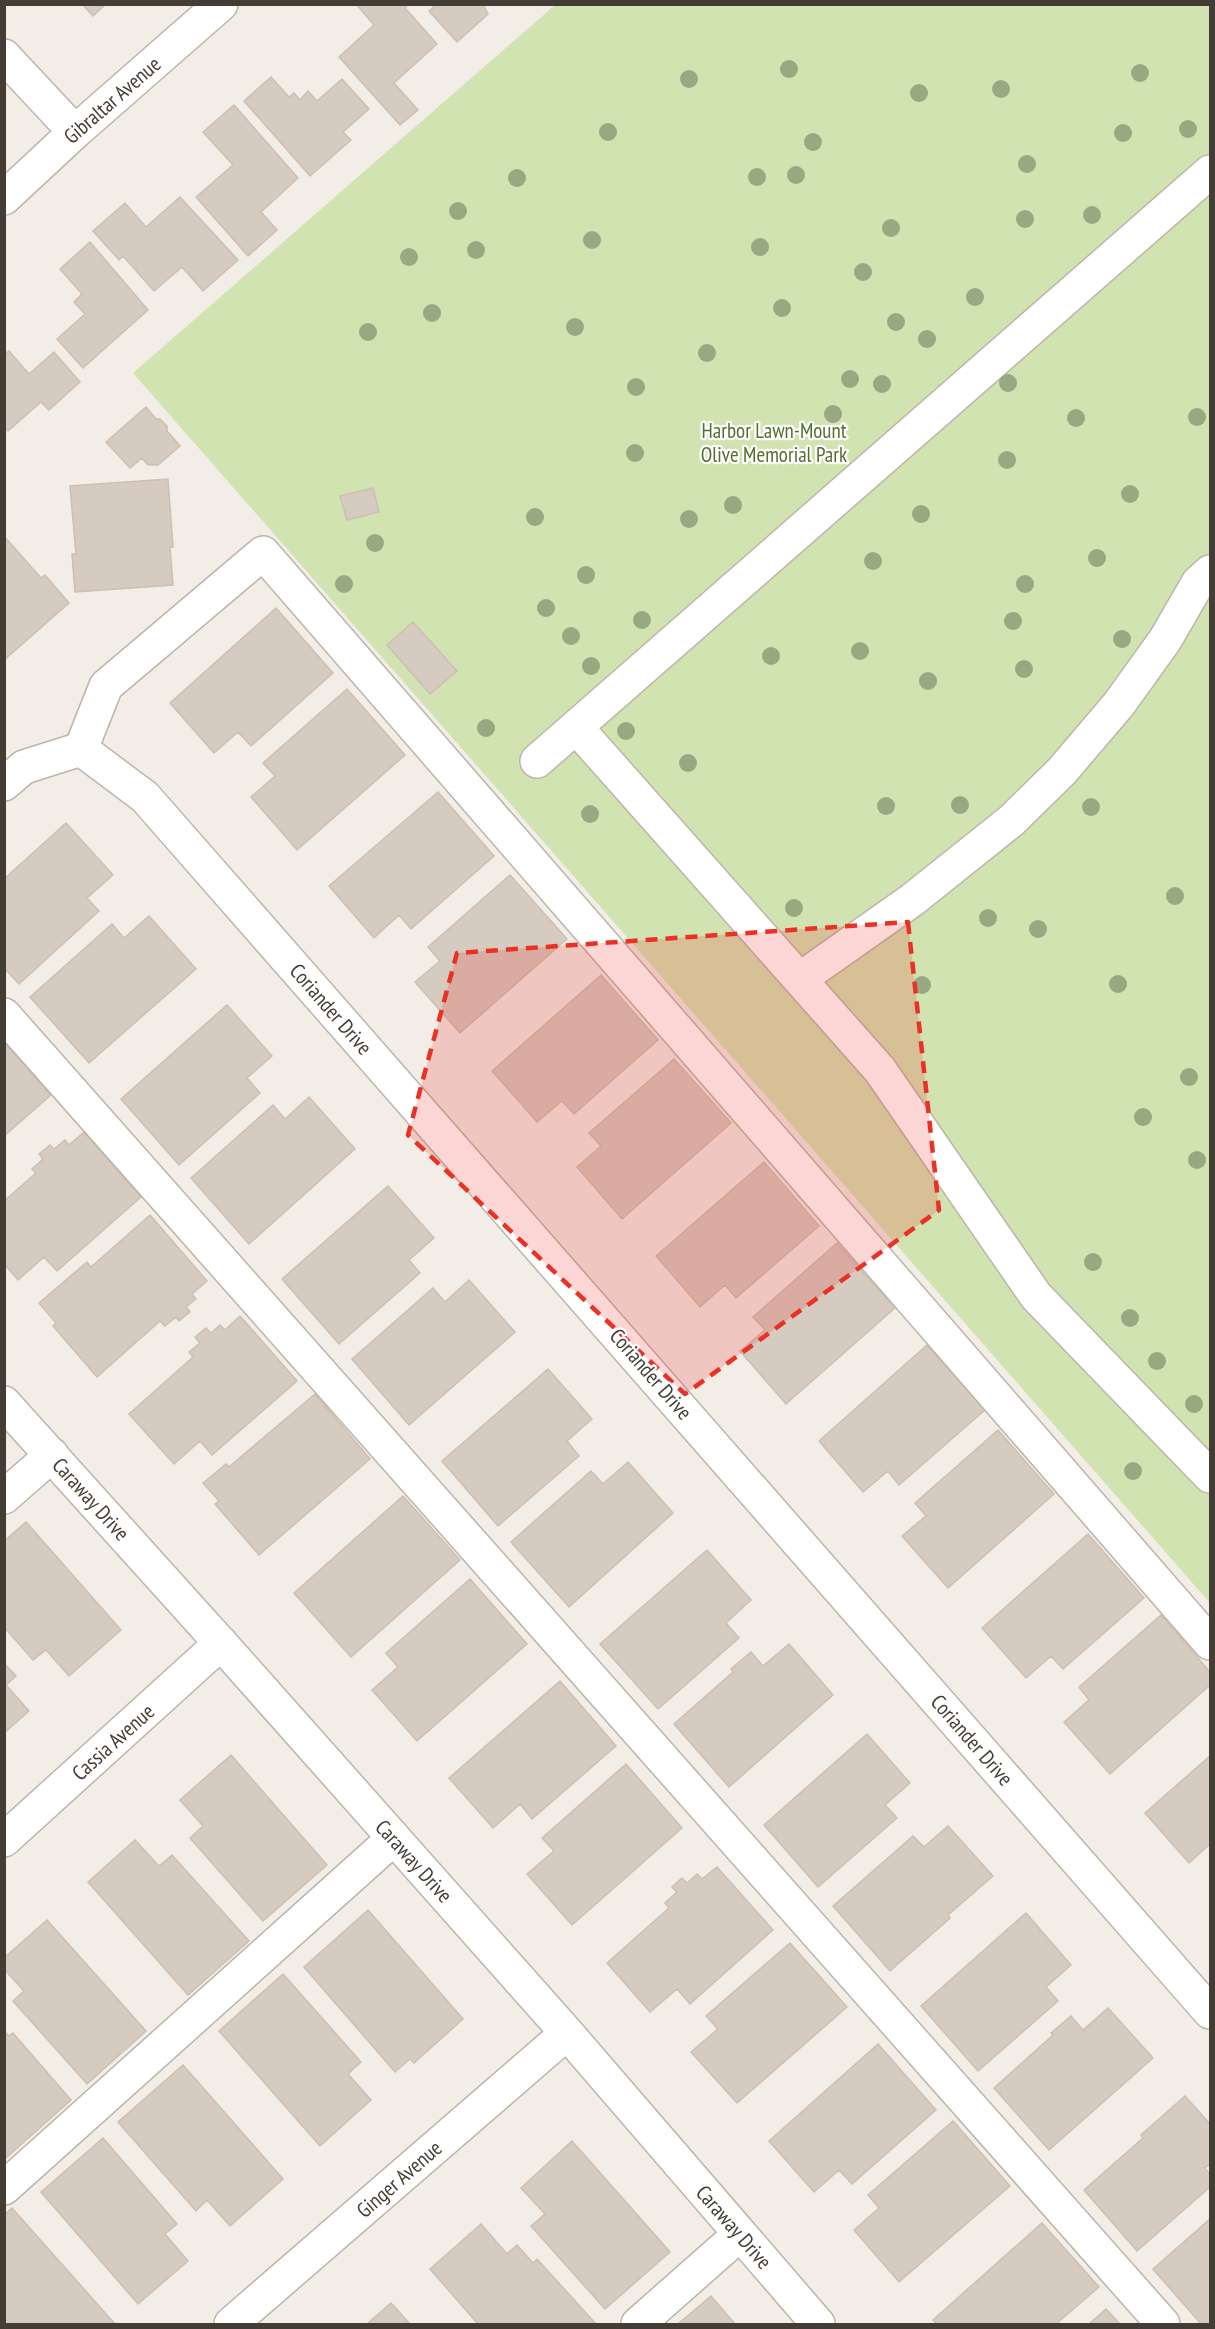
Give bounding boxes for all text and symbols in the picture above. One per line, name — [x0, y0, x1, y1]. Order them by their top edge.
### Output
street label: Gibraltar Avenue — [58, 50, 166, 150]
park label: Harbor Lawn-Mount Olive Memorial Park — [701, 417, 847, 468]
street label: Coriander Drive — [284, 958, 378, 1060]
street label: Coriander Drive — [604, 1323, 698, 1425]
street label: Caraway Drive — [47, 1452, 135, 1546]
street label: Coriander Drive — [925, 1689, 1019, 1791]
street label: Cassia Avenue — [66, 1698, 160, 1786]
street label: Caraway Drive — [370, 1814, 458, 1908]
street label: Ginger Avenue — [351, 2134, 447, 2224]
street label: Caraway Drive — [690, 2179, 778, 2275]

